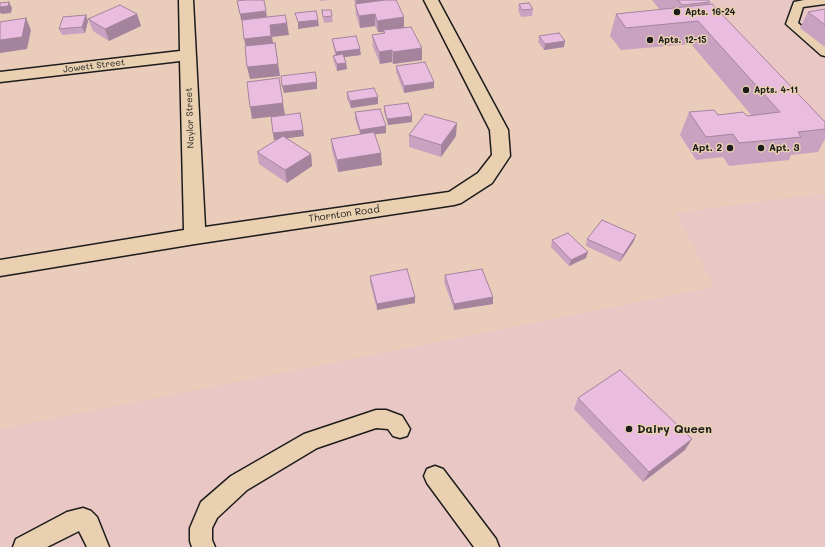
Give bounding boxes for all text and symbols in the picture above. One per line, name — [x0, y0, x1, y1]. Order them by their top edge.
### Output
marker: Apts. 16-24 — [672, 7, 682, 17]
place label: Apts. 16-24 — [685, 7, 735, 17]
marker: Apts. 12-15 — [645, 35, 655, 45]
place label: Apts. 12-15 — [658, 35, 707, 45]
street label: Jowett Street — [62, 57, 126, 75]
marker: Apts. 4-11 — [741, 85, 751, 95]
place label: Apts. 4-11 — [754, 85, 798, 95]
street label: Naylor Street — [184, 88, 196, 148]
place label: Apt. 2 — [692, 142, 722, 154]
place label: Apt. 3 — [769, 142, 799, 154]
marker: Apt. 2 — [725, 143, 735, 153]
marker: Apt. 3 — [756, 143, 766, 153]
street label: Thornton Road — [308, 203, 380, 225]
place label: Dairy Queen — [637, 422, 712, 436]
marker: Dairy Queen — [624, 424, 634, 434]

